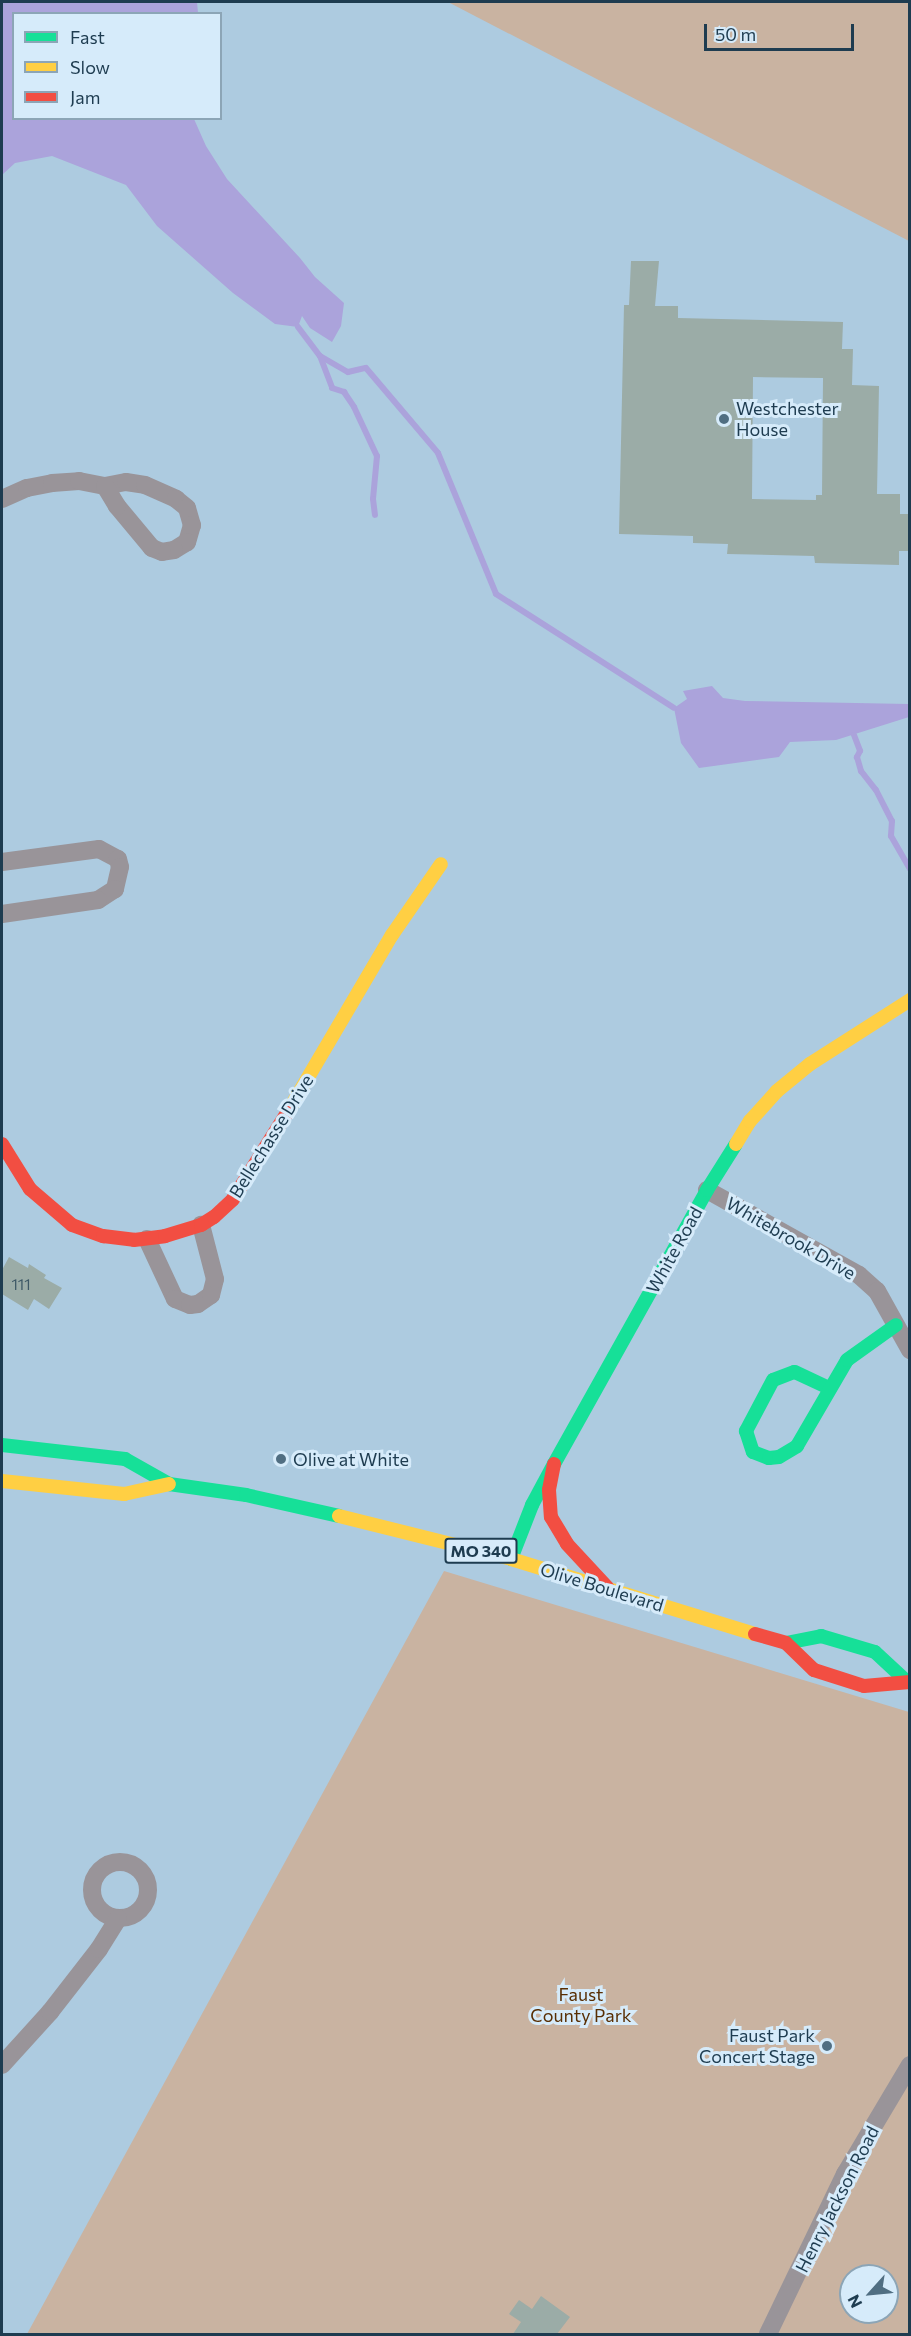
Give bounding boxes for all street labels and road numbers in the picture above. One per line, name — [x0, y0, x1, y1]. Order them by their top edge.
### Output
street label: Bellechasse Drive — [224, 1070, 318, 1202]
street label: Whitebrook Drive — [722, 1192, 860, 1284]
street label: White Road — [641, 1203, 707, 1297]
road number: MO 340 — [444, 1538, 518, 1564]
street label: Olive Boulevard — [538, 1558, 666, 1616]
street label: Henry Jackson Road — [791, 2122, 883, 2276]

